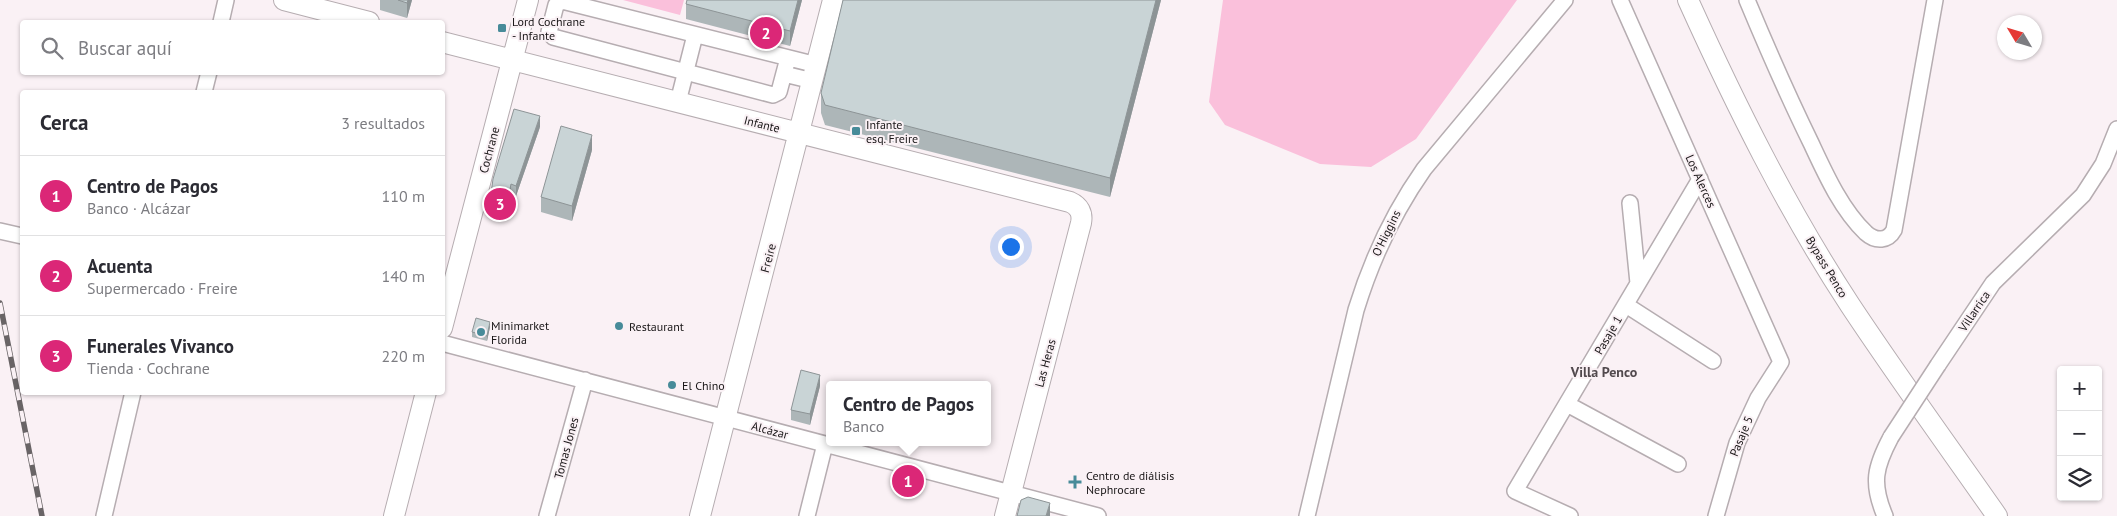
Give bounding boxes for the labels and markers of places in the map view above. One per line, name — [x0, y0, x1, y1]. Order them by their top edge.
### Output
place label: Lord Cochrane - Infante — [512, 14, 585, 43]
pin: 2 — [750, 14, 782, 52]
marker: Lord Cochrane - Infante — [496, 22, 508, 34]
place label: Infante esq. Freire — [866, 117, 918, 146]
marker: Infante esq. Freire — [850, 125, 862, 137]
pin: 3 — [484, 185, 516, 223]
place label: Minimarket Florida — [491, 318, 549, 347]
place label: Restaurant — [629, 319, 684, 334]
marker: Restaurant — [613, 320, 625, 332]
marker: Minimarket Florida — [475, 326, 487, 338]
place label: El Chino — [682, 378, 725, 393]
marker: El Chino — [666, 379, 678, 391]
pin: 1 — [892, 462, 924, 500]
place label: Centro de diálisis Nephrocare — [1086, 468, 1174, 497]
marker: Centro de diálisis Nephrocare — [1068, 475, 1082, 489]

